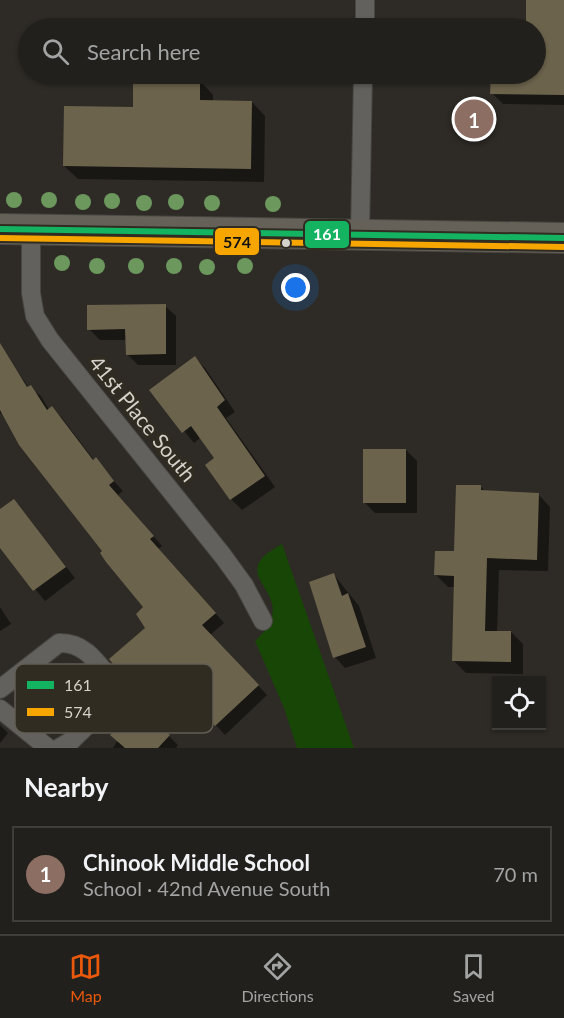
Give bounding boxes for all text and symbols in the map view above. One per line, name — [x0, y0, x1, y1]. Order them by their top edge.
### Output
search box — [18, 18, 546, 84]
icon: search — [39, 35, 72, 68]
text: Search here — [87, 38, 200, 65]
pin: 1 — [454, 96, 494, 142]
line badge: 161 — [304, 220, 350, 249]
text: 161 — [313, 224, 341, 243]
line badge: 574 — [214, 227, 260, 256]
text: 574 — [223, 232, 251, 251]
unlabelled marker — [280, 237, 292, 249]
your location — [281, 273, 310, 302]
street label: 41st Place South — [85, 350, 202, 486]
legend — [15, 664, 213, 733]
text: 161 — [64, 675, 92, 694]
map controls — [492, 676, 546, 730]
button: locate — [492, 676, 546, 730]
text: 574 — [64, 702, 92, 721]
text: Nearby — [24, 771, 109, 803]
text: Chinook Middle School — [83, 849, 310, 876]
text: 1 — [40, 862, 51, 886]
text: 70 m — [493, 862, 538, 886]
text: School · 42nd Avenue South — [83, 876, 330, 900]
tab: Map — [69, 950, 102, 1005]
tab: Directions — [241, 950, 314, 1005]
tab: Saved — [453, 950, 494, 1005]

